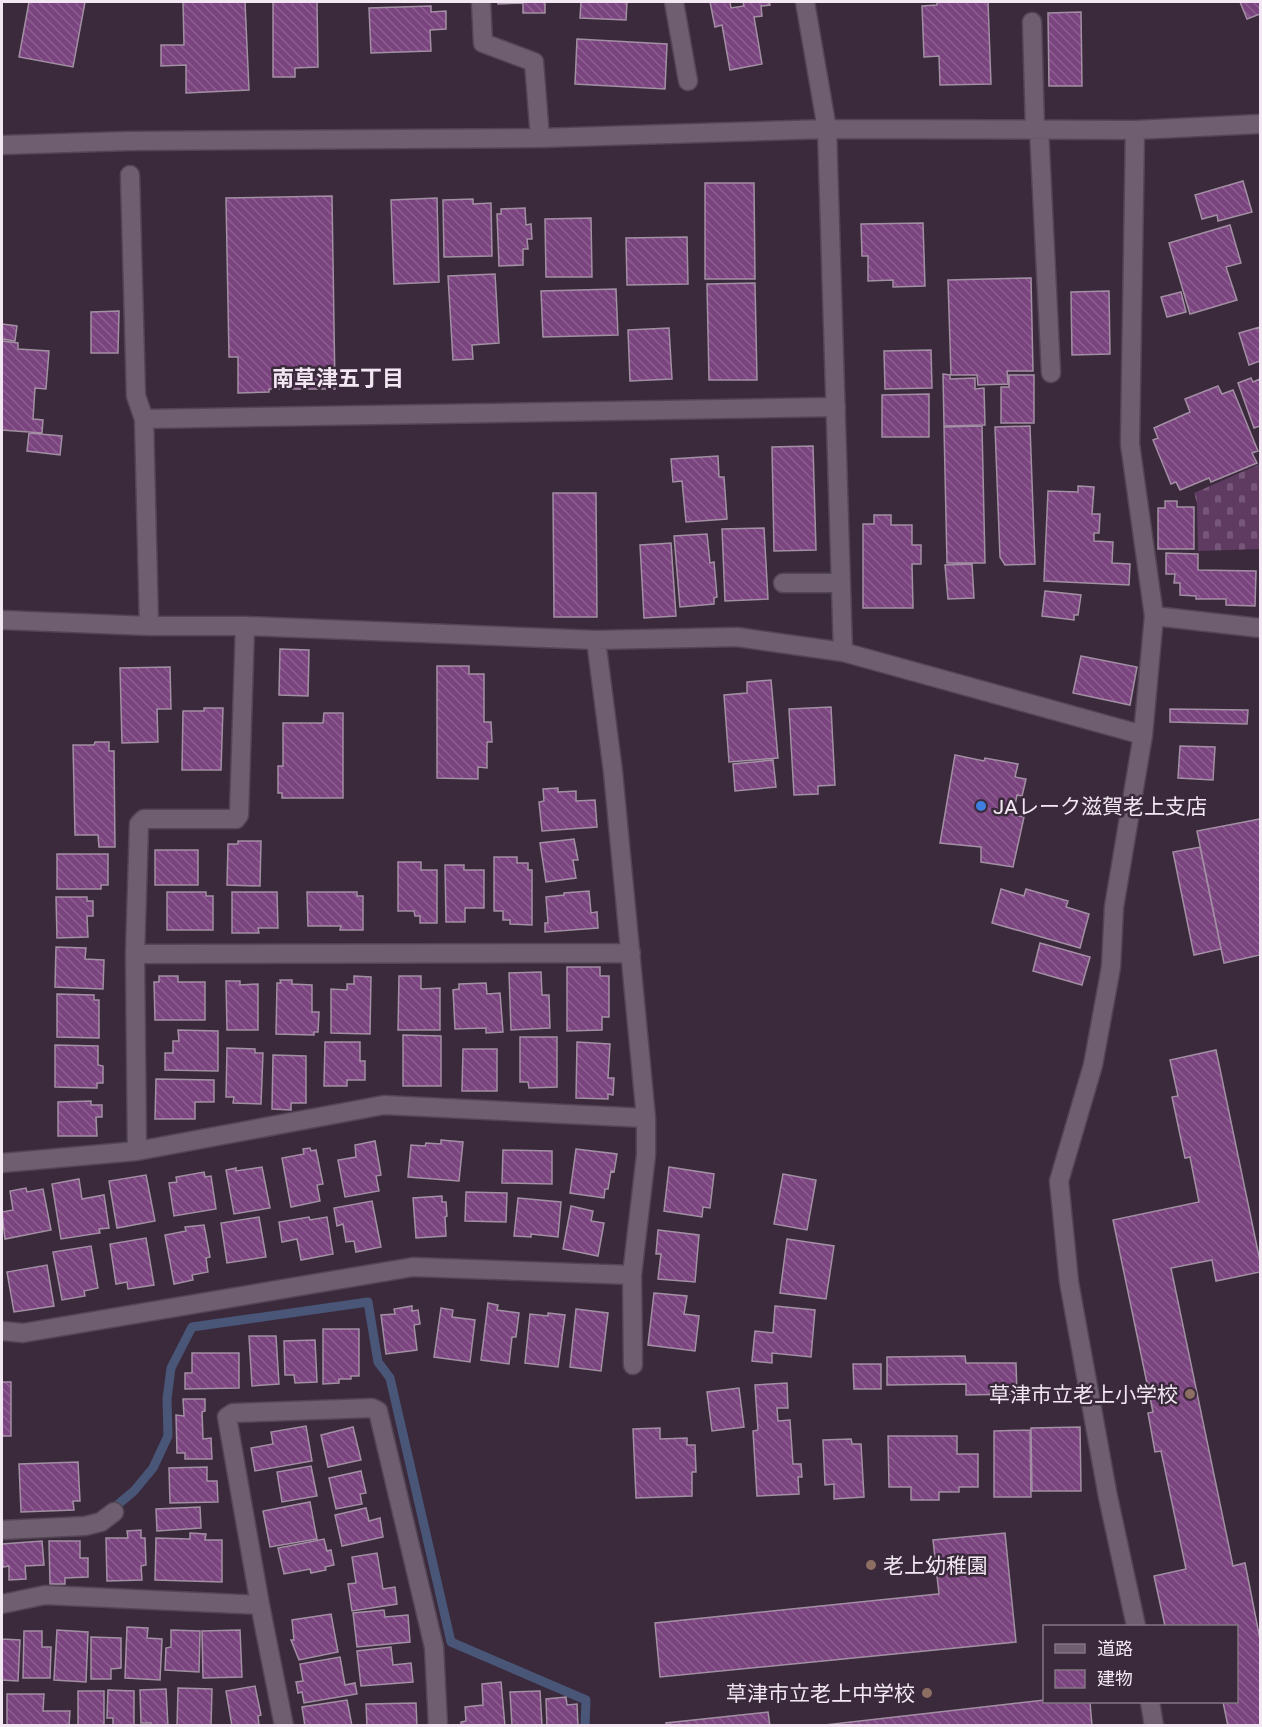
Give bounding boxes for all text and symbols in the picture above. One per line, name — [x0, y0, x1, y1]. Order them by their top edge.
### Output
district label: 南草津五丁目 — [272, 364, 404, 391]
place label: JAレーク滋賀老上支店 — [993, 793, 1207, 819]
marker: JAレーク滋賀老上支店 — [974, 799, 988, 813]
place label: 草津市立老上小学校 — [989, 1381, 1178, 1407]
marker: 草津市立老上小学校 — [1183, 1387, 1197, 1401]
place label: 老上幼稚園 — [883, 1552, 988, 1578]
marker: 老上幼稚園 — [864, 1558, 878, 1572]
legend — [1043, 1625, 1238, 1703]
text: 道路 — [1097, 1637, 1133, 1659]
text: 建物 — [1097, 1667, 1133, 1689]
place label: 草津市立老上中学校 — [726, 1680, 915, 1706]
marker: 草津市立老上中学校 — [920, 1686, 934, 1700]

